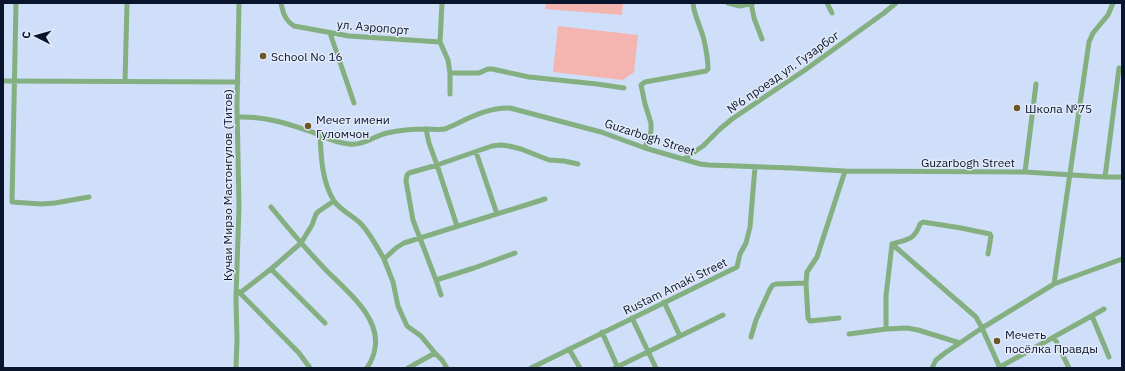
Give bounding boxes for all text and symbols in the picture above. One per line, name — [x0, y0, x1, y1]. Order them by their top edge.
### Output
north arrow — [16, 16, 56, 56]
street label: ул. Аэропорт — [336, 16, 410, 38]
street label: №6 проезд ул. Гузарбог — [724, 27, 842, 117]
text: С — [19, 31, 33, 39]
place label: School No 16 — [271, 49, 343, 64]
marker: School No 16 — [258, 51, 268, 61]
street label: Кучаи Мирзо Мастонгулов (Титов) — [220, 89, 235, 281]
place label: Школа №75 — [1025, 101, 1092, 116]
marker: Школа №75 — [1012, 103, 1022, 113]
place label: Мечет имени Гуломчон — [316, 112, 390, 141]
street label: Guzarbogh Street — [603, 115, 697, 159]
marker: Мечет имени Гуломчон — [303, 121, 313, 131]
street label: Guzarbogh Street — [921, 155, 1015, 170]
street label: Rustam Amaki Street — [621, 254, 729, 318]
place label: Мечеть посёлка Правды — [1005, 327, 1098, 356]
marker: Мечеть посёлка Правды — [992, 336, 1002, 346]

